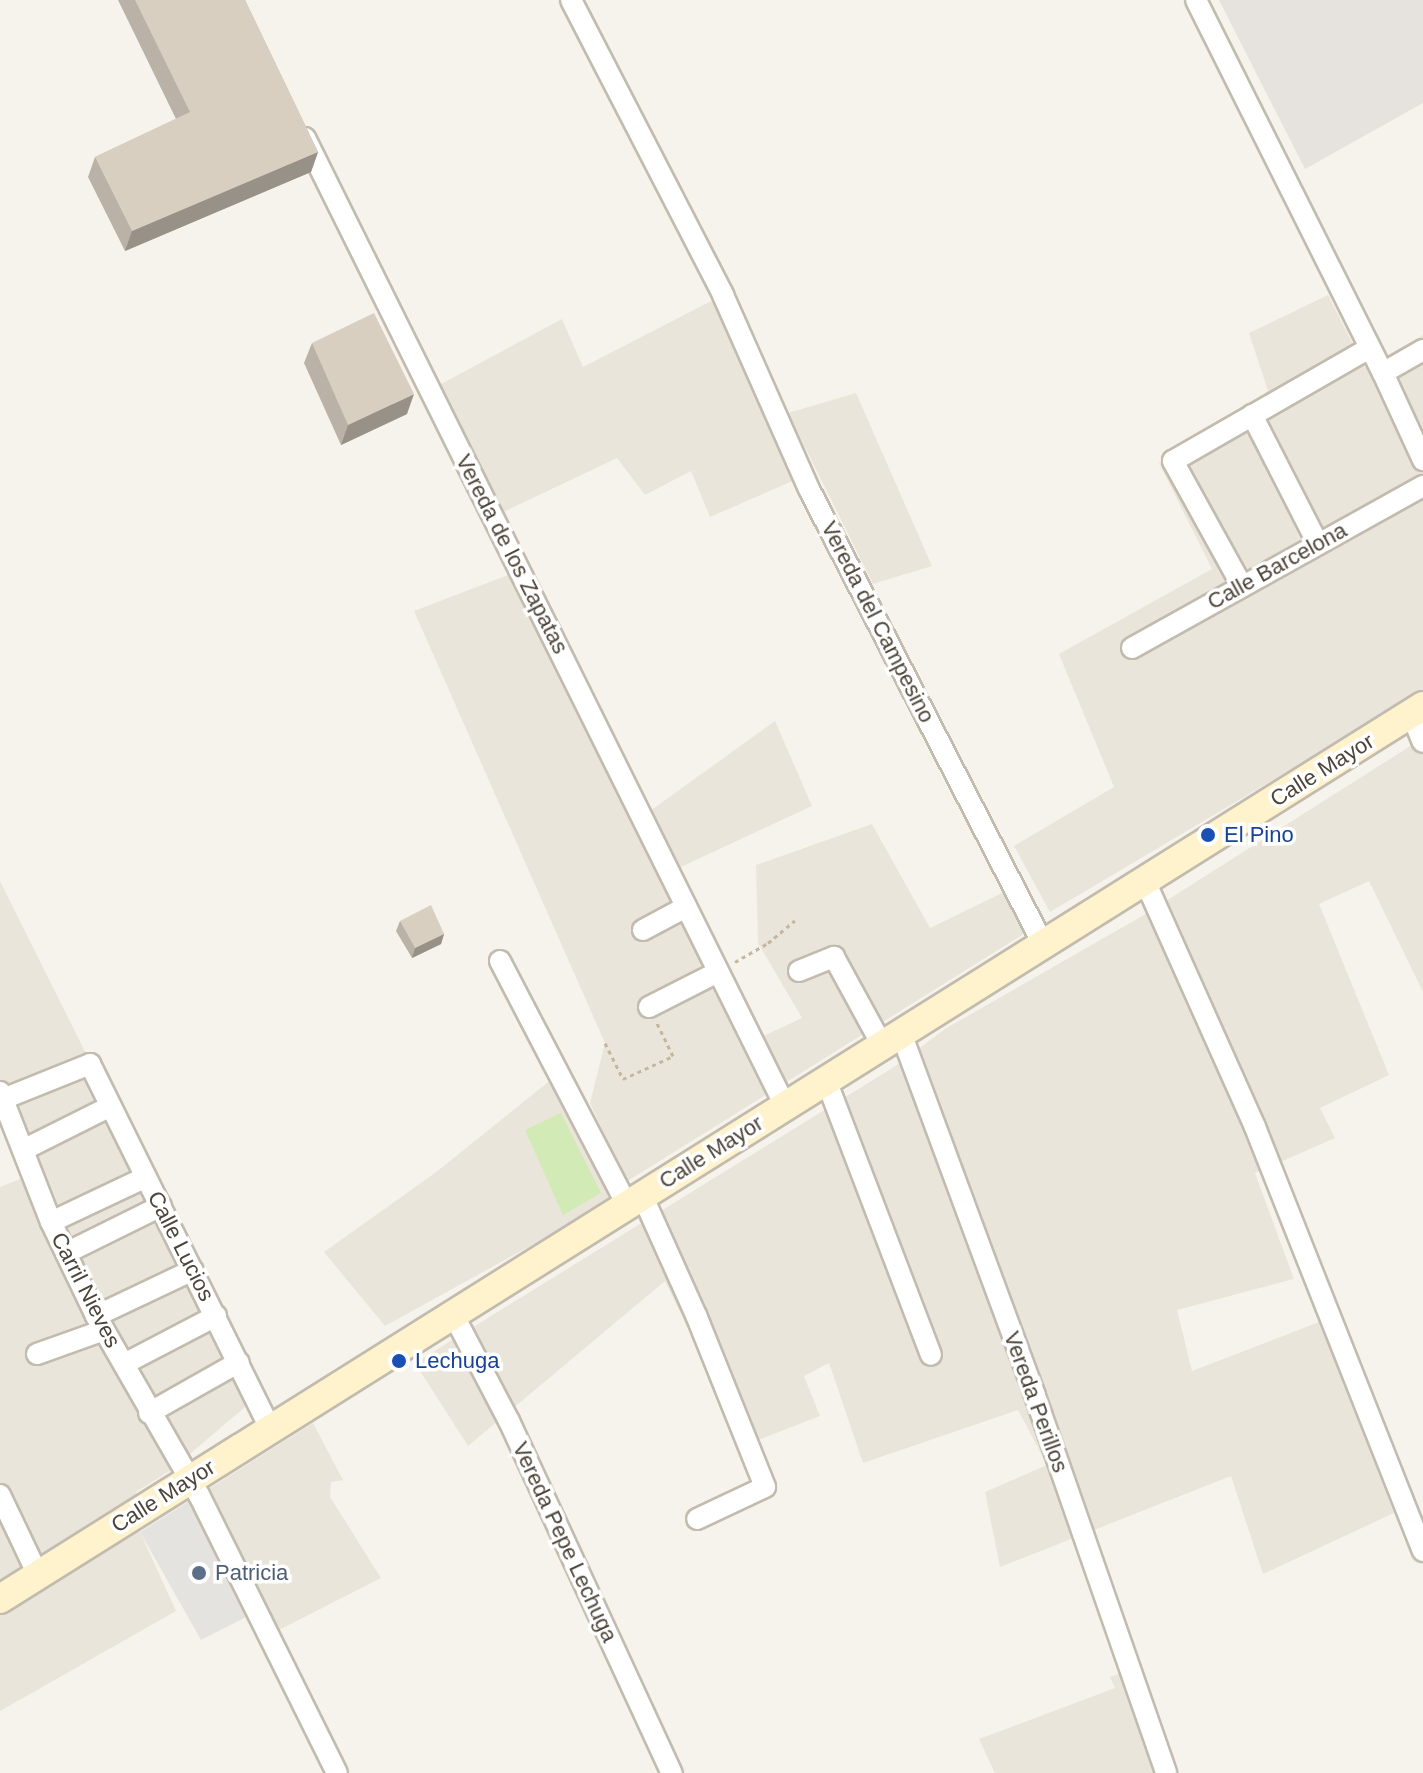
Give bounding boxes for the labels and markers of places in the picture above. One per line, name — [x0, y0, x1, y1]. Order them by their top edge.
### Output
place label: El Pino — [1224, 822, 1294, 848]
marker: El Pino — [1199, 826, 1217, 844]
place label: Lechuga — [415, 1348, 499, 1374]
marker: Lechuga — [390, 1352, 408, 1370]
place label: Patricia — [215, 1560, 288, 1586]
marker: Patricia — [190, 1564, 208, 1582]

